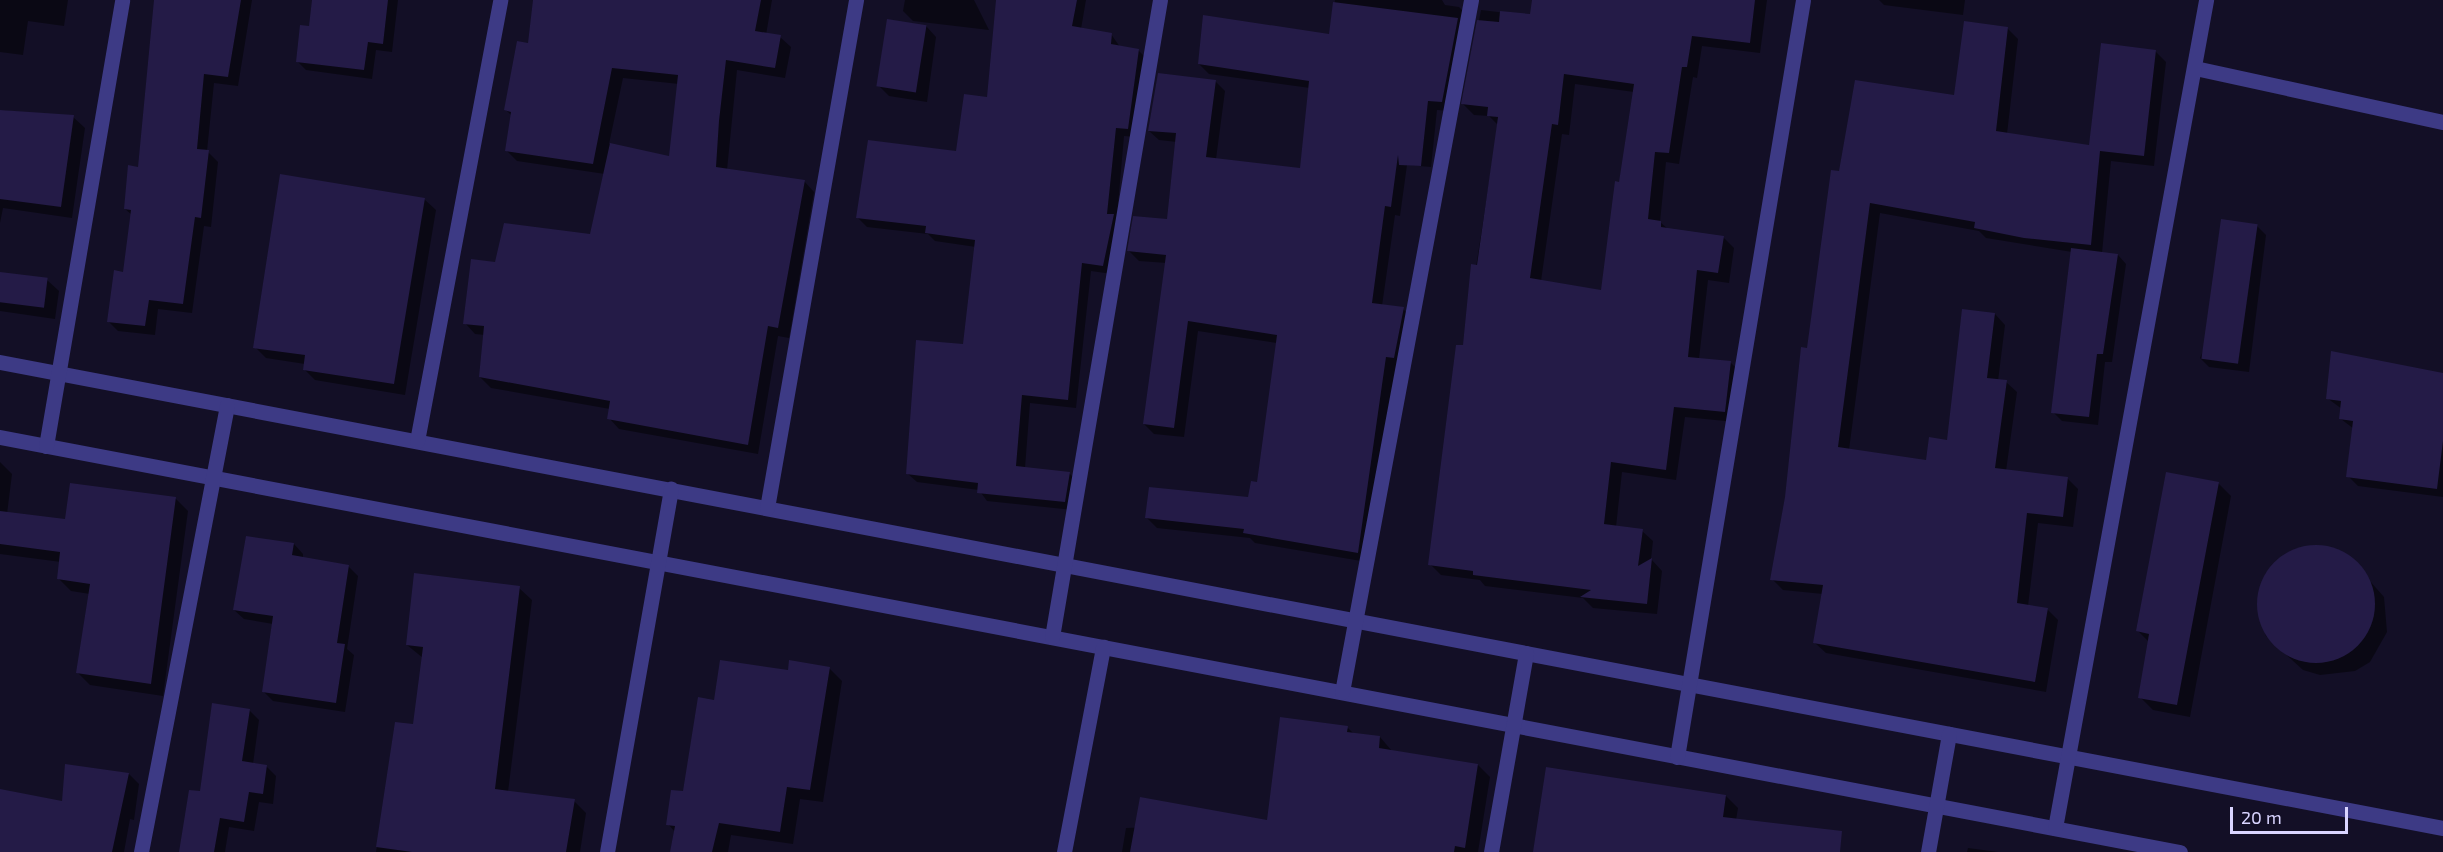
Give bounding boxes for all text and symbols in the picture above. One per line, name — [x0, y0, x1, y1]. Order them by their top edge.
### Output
scale bar — [2233, 795, 2352, 833]
text: 20 m — [2241, 806, 2282, 828]

